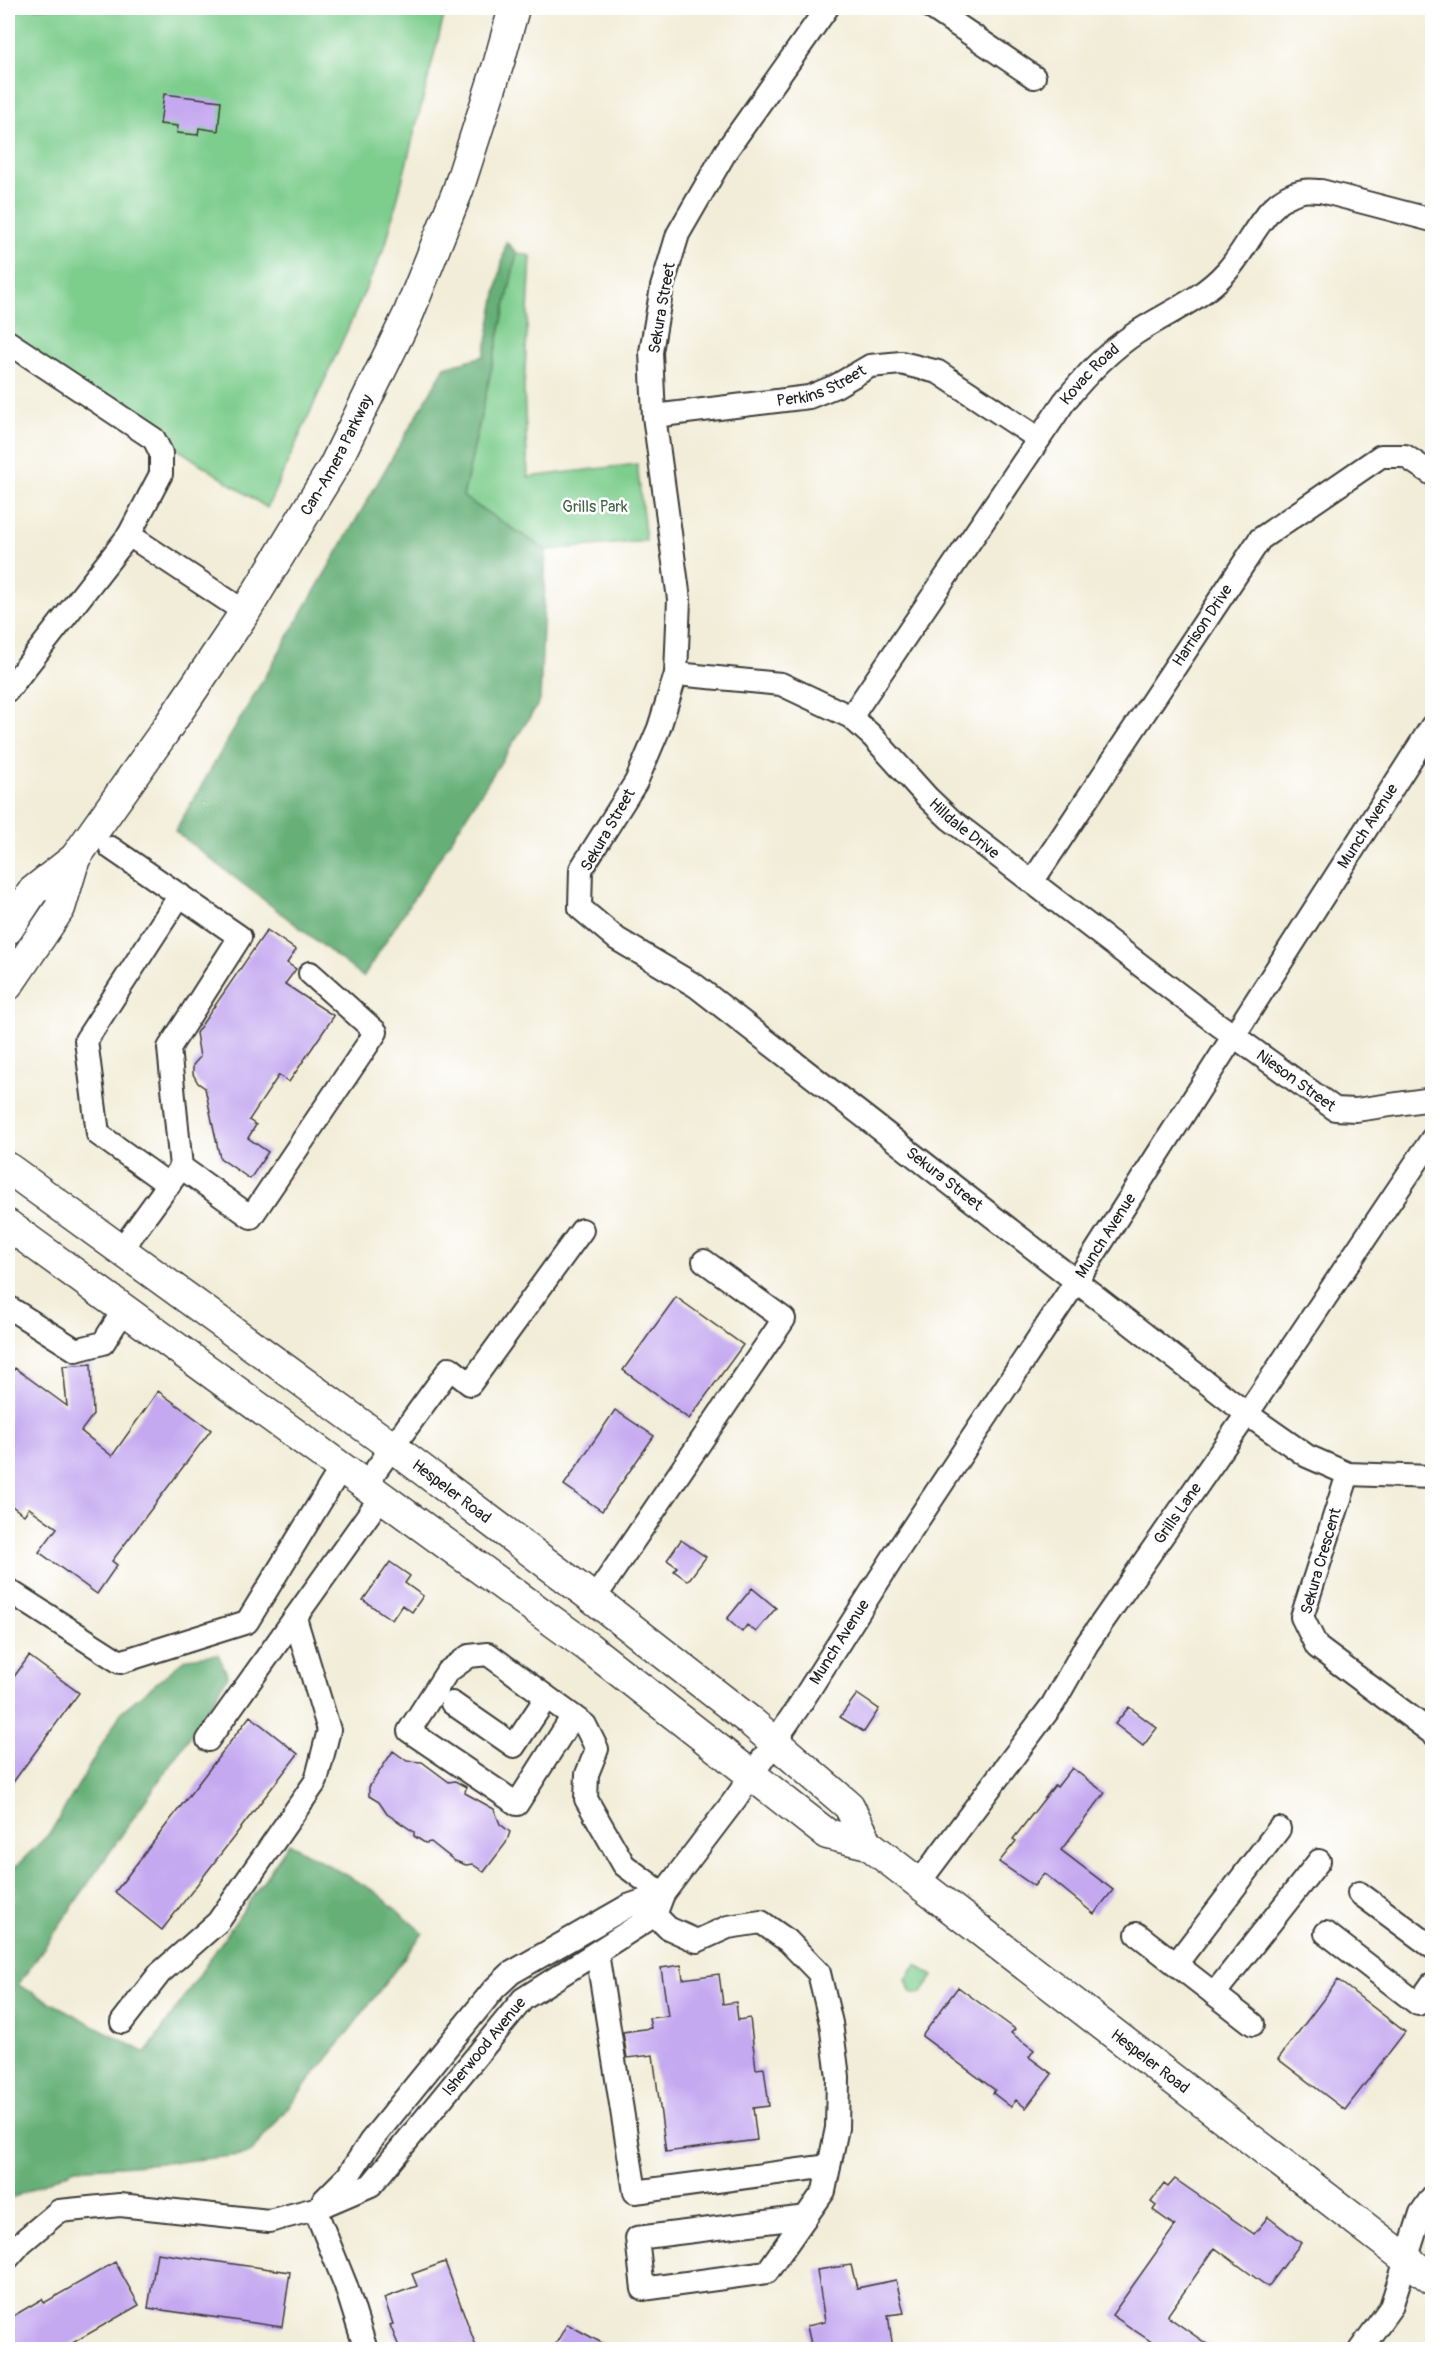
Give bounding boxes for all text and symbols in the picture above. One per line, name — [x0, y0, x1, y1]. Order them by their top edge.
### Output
street label: Sekura Street — [644, 260, 680, 355]
street label: Kovac Road — [1056, 339, 1123, 409]
street label: Perkins Street — [776, 360, 870, 411]
street label: Can-Amera Parkway — [296, 391, 378, 519]
park label: Grills Park — [562, 497, 628, 517]
street label: Harrison Drive — [1168, 581, 1237, 670]
street label: Munch Avenue — [1333, 780, 1402, 873]
street label: Sekura Street — [576, 785, 640, 875]
street label: Hilldale Drive — [924, 794, 1003, 863]
street label: Nieson Street — [1252, 1045, 1340, 1116]
street label: Sekura Street — [902, 1143, 987, 1215]
street label: Munch Avenue — [1071, 1189, 1140, 1282]
street label: Hespeler Road — [408, 1455, 495, 1528]
street label: Grills Lane — [1150, 1479, 1206, 1548]
street label: Sekura Crescent — [1296, 1505, 1346, 1617]
street label: Munch Avenue — [805, 1596, 874, 1688]
street label: Isherwood Avenue — [438, 1993, 530, 2100]
street label: Hespeler Road — [1107, 2025, 1193, 2098]

